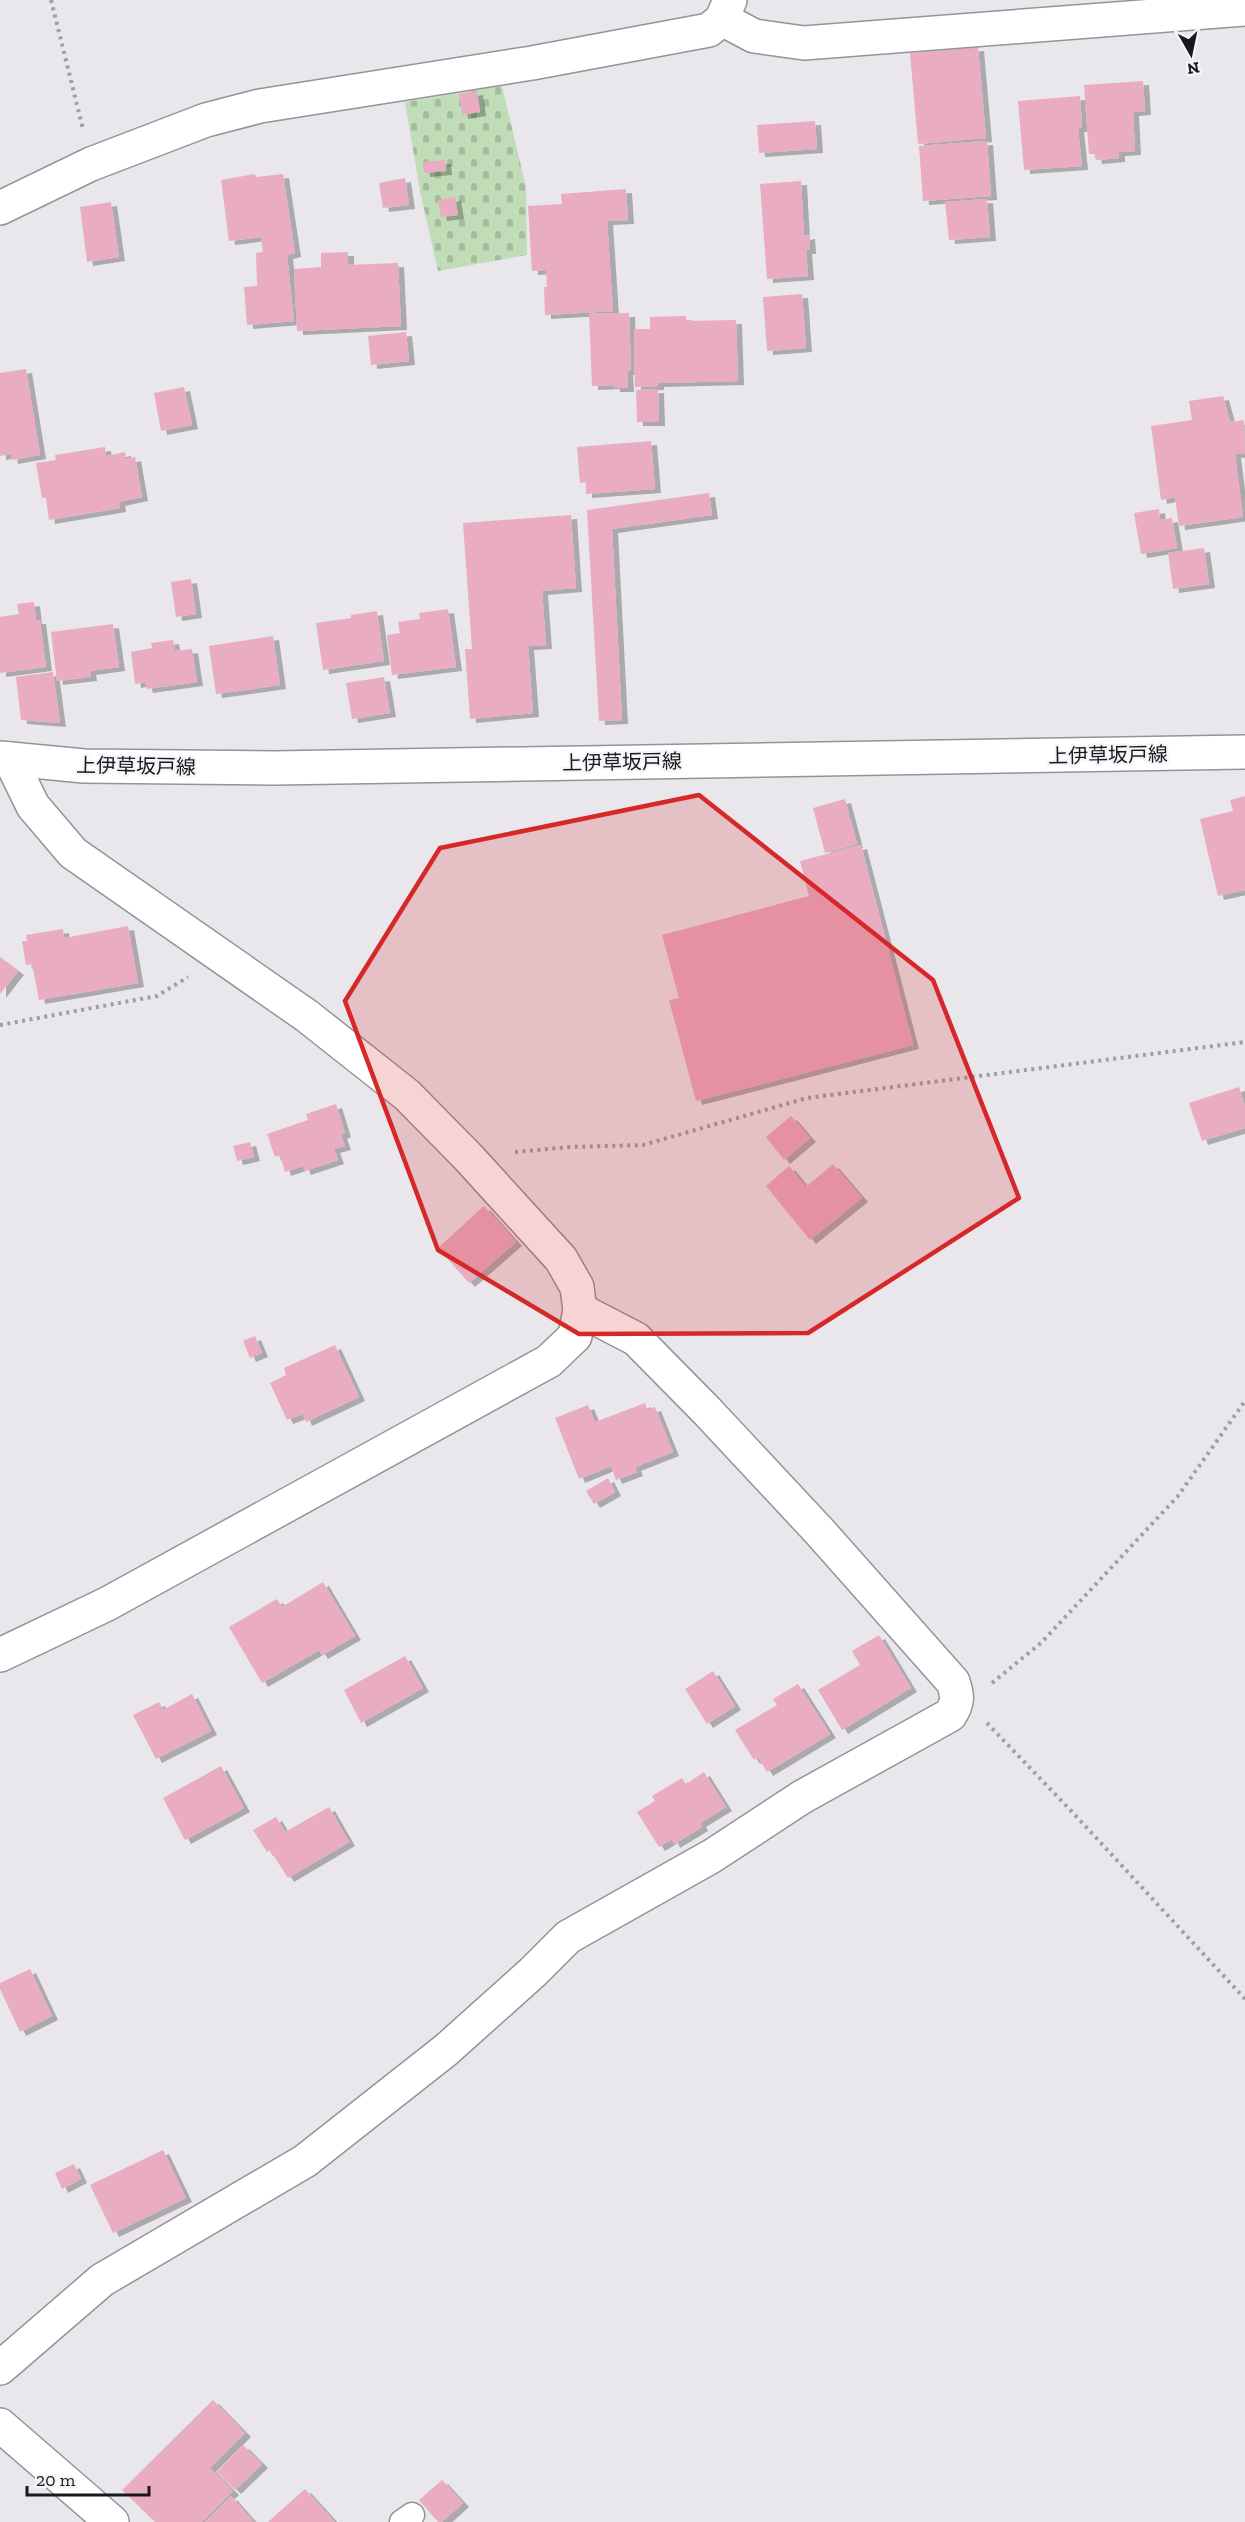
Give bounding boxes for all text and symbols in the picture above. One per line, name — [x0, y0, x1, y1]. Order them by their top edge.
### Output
north arrow — [1161, 24, 1221, 84]
text: N — [1186, 58, 1201, 79]
street label: 上伊草坂戸線 — [1048, 742, 1168, 768]
street label: 上伊草坂戸線 — [562, 749, 682, 775]
street label: 上伊草坂戸線 — [76, 753, 196, 779]
scale bar — [27, 2459, 148, 2497]
text: 20 m — [36, 2469, 76, 2491]

